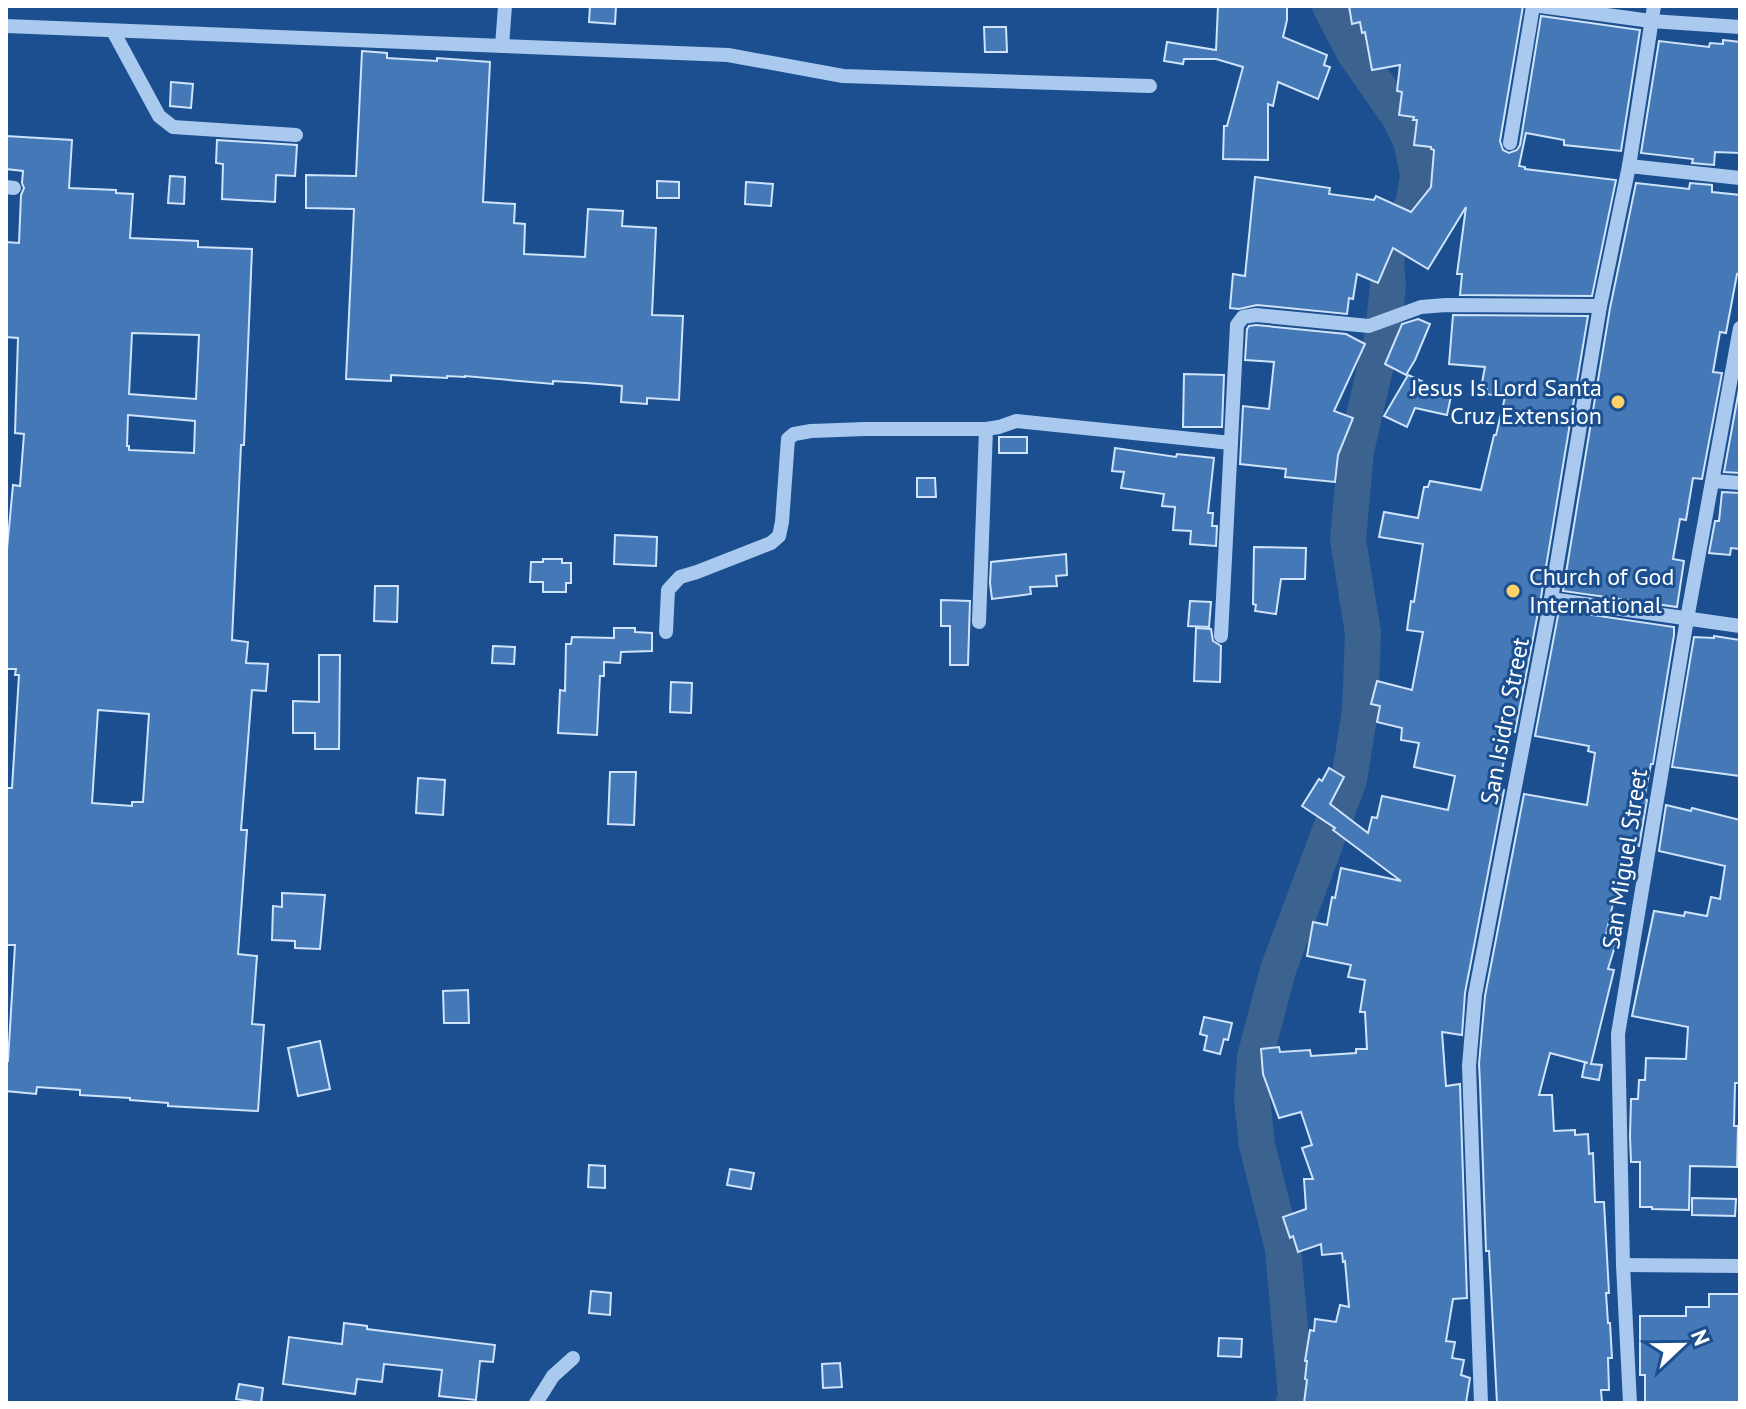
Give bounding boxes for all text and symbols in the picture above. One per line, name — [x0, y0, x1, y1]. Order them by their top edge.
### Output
place label: Jesus Is Lord Santa Cruz Extension — [1410, 372, 1602, 431]
marker: Jesus Is Lord Santa Cruz Extension — [1609, 393, 1627, 411]
place label: Church of God International — [1529, 561, 1674, 620]
marker: Church of God International — [1504, 582, 1522, 600]
street label: San Isidro Street — [1473, 635, 1536, 807]
street label: San Miguel Street — [1595, 766, 1654, 951]
north arrow — [1642, 1305, 1722, 1385]
text: N — [1685, 1326, 1716, 1349]

